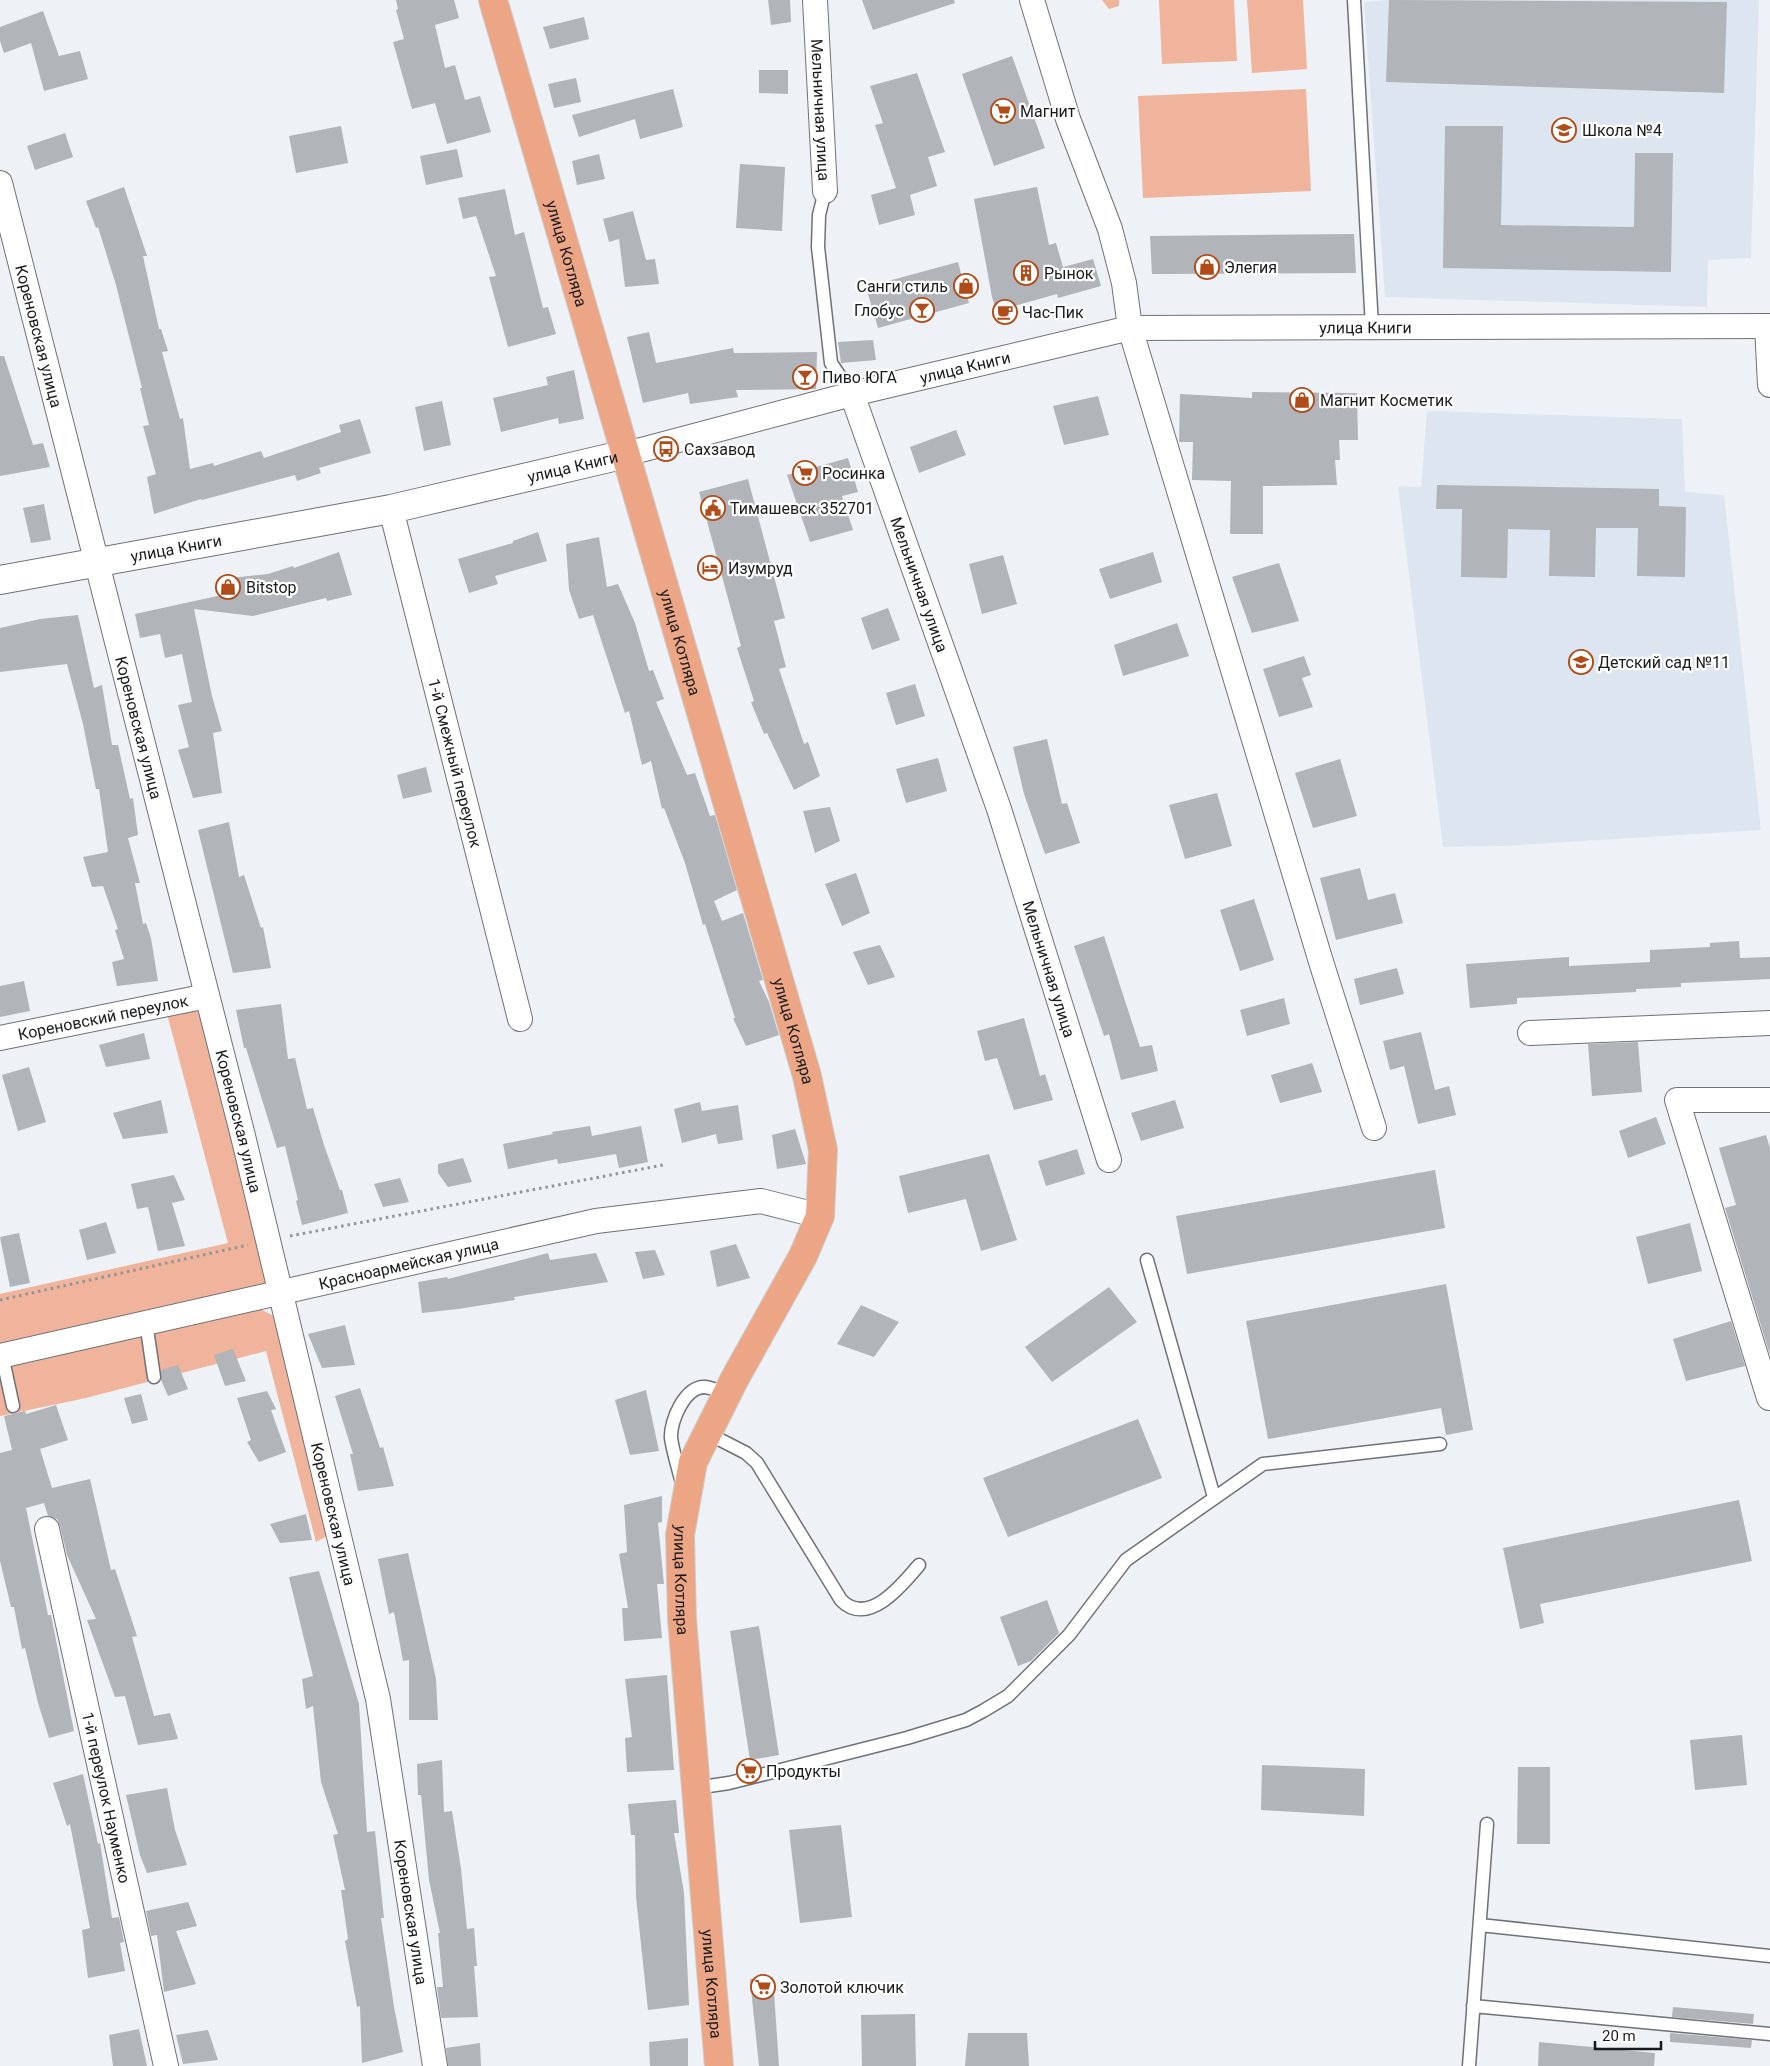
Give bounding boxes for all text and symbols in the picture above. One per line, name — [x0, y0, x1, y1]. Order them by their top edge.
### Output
street label: Мельничная улица — [808, 38, 834, 181]
supermarket icon: Магнит — [990, 98, 1016, 124]
place label: Магнит — [1020, 102, 1076, 121]
school or university icon: Школа №4 — [1551, 117, 1577, 143]
place label: Школа №4 — [1582, 121, 1662, 140]
street label: улица Котляра — [542, 198, 591, 309]
shop icon: Элегия — [1194, 254, 1220, 280]
place label: Элегия — [1224, 258, 1277, 277]
building icon: Рынок — [1013, 260, 1039, 286]
street label: Кореновская улица — [12, 263, 66, 409]
place label: Рынок — [1044, 264, 1094, 283]
shop icon: Санги стиль — [953, 273, 979, 299]
place label: Санги стиль — [856, 277, 948, 296]
bar icon: Глобус — [909, 297, 935, 323]
cafe icon: Час-Пик — [992, 299, 1018, 325]
place label: Глобус — [854, 301, 904, 320]
place label: Час-Пик — [1022, 303, 1084, 322]
street label: улица Книги — [1319, 318, 1412, 337]
street label: улица Книги — [918, 347, 1012, 387]
bar icon: Пиво ЮГА — [792, 364, 818, 390]
place label: Пиво ЮГА — [822, 368, 898, 387]
shop icon: Магнит Косметик — [1289, 387, 1315, 413]
place label: Магнит Косметик — [1320, 391, 1453, 410]
bus stop icon: Сахзавод — [653, 436, 679, 462]
place label: Сахзавод — [684, 440, 756, 459]
street label: улица Книги — [526, 447, 620, 486]
supermarket icon: Росинка — [792, 460, 818, 486]
place label: Росинка — [822, 464, 885, 483]
public building icon: Тимашевск 352701 — [700, 495, 726, 521]
place label: Тимашевск 352701 — [730, 499, 874, 518]
street label: Мельничная улица — [887, 514, 952, 655]
street label: улица Книги — [129, 530, 223, 566]
hotel icon: Изумруд — [697, 555, 723, 581]
place label: Изумруд — [728, 559, 793, 578]
shop icon: Bitstop — [215, 574, 241, 600]
place label: Bitstop — [246, 578, 297, 597]
street label: улица Котляра — [656, 587, 705, 698]
school or university icon: Детский сад №11 — [1568, 649, 1594, 675]
place label: Детский сад №11 — [1598, 653, 1730, 672]
street label: Кореновская улица — [112, 654, 166, 801]
street label: 1-й Смежный переулок — [425, 676, 486, 850]
street label: Мельничная улица — [1019, 898, 1079, 1040]
street label: улица Котляра — [769, 976, 818, 1086]
street label: Кореновский переулок — [16, 991, 190, 1044]
street label: Кореновская улица — [212, 1048, 266, 1194]
street label: Красноармейская улица — [317, 1234, 501, 1293]
street label: Кореновская улица — [307, 1440, 360, 1587]
street label: улица Котляра — [670, 1524, 693, 1636]
street label: 1-й переулок Науменко — [78, 1710, 135, 1885]
supermarket icon: Продукты — [736, 1758, 762, 1784]
place label: Продукты — [766, 1762, 841, 1781]
street label: Кореновская улица — [390, 1838, 432, 1986]
street label: улица Котляра — [698, 1928, 726, 2039]
supermarket icon: Золотой ключик — [750, 1974, 776, 2000]
place label: Золотой ключик — [780, 1978, 904, 1997]
scale bar — [1595, 2018, 1661, 2050]
text: 20 m — [1602, 2027, 1636, 2045]

